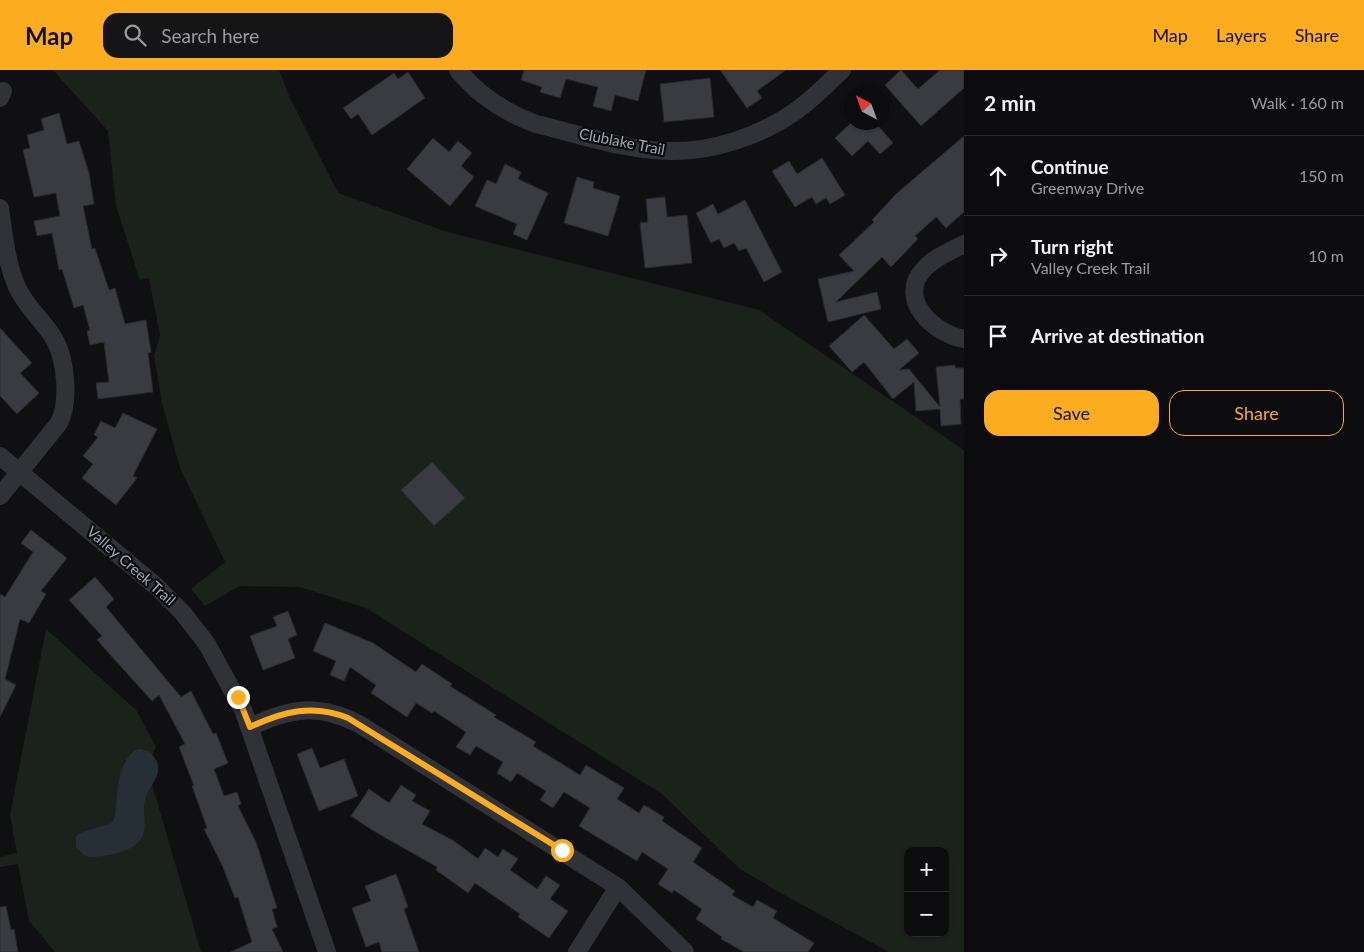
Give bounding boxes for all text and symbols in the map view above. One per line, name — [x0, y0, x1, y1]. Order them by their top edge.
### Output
search box — [103, 13, 453, 58]
text: Map — [25, 21, 73, 50]
icon: search — [121, 21, 149, 49]
text: Search here — [161, 24, 259, 47]
text: Map — [1152, 24, 1188, 46]
text: Layers — [1216, 24, 1267, 46]
text: Share — [1295, 24, 1339, 46]
north arrow — [844, 85, 889, 130]
text: 2 min — [984, 90, 1036, 115]
text: Walk · 160 m — [1251, 93, 1344, 112]
street label: Clublake Trail — [578, 124, 667, 158]
text: Continue — [1031, 155, 1109, 178]
icon: ahead — [984, 162, 1012, 190]
text: 150 m — [1299, 166, 1344, 185]
text: Greenway Drive — [1031, 178, 1144, 197]
text: Turn right — [1031, 235, 1113, 258]
icon: right — [984, 242, 1012, 270]
text: 10 m — [1308, 246, 1344, 265]
text: Valley Creek Trail — [1031, 258, 1150, 277]
icon: arrive — [984, 322, 1012, 350]
text: Arrive at destination — [1031, 324, 1204, 347]
button: Save — [984, 390, 1159, 436]
button: Share — [1169, 390, 1344, 436]
street label: Valley Creek Trail — [84, 522, 180, 609]
route end — [227, 686, 250, 709]
route start — [551, 839, 574, 862]
map controls — [904, 847, 949, 937]
button: + — [904, 847, 949, 892]
button: − — [904, 892, 949, 937]

